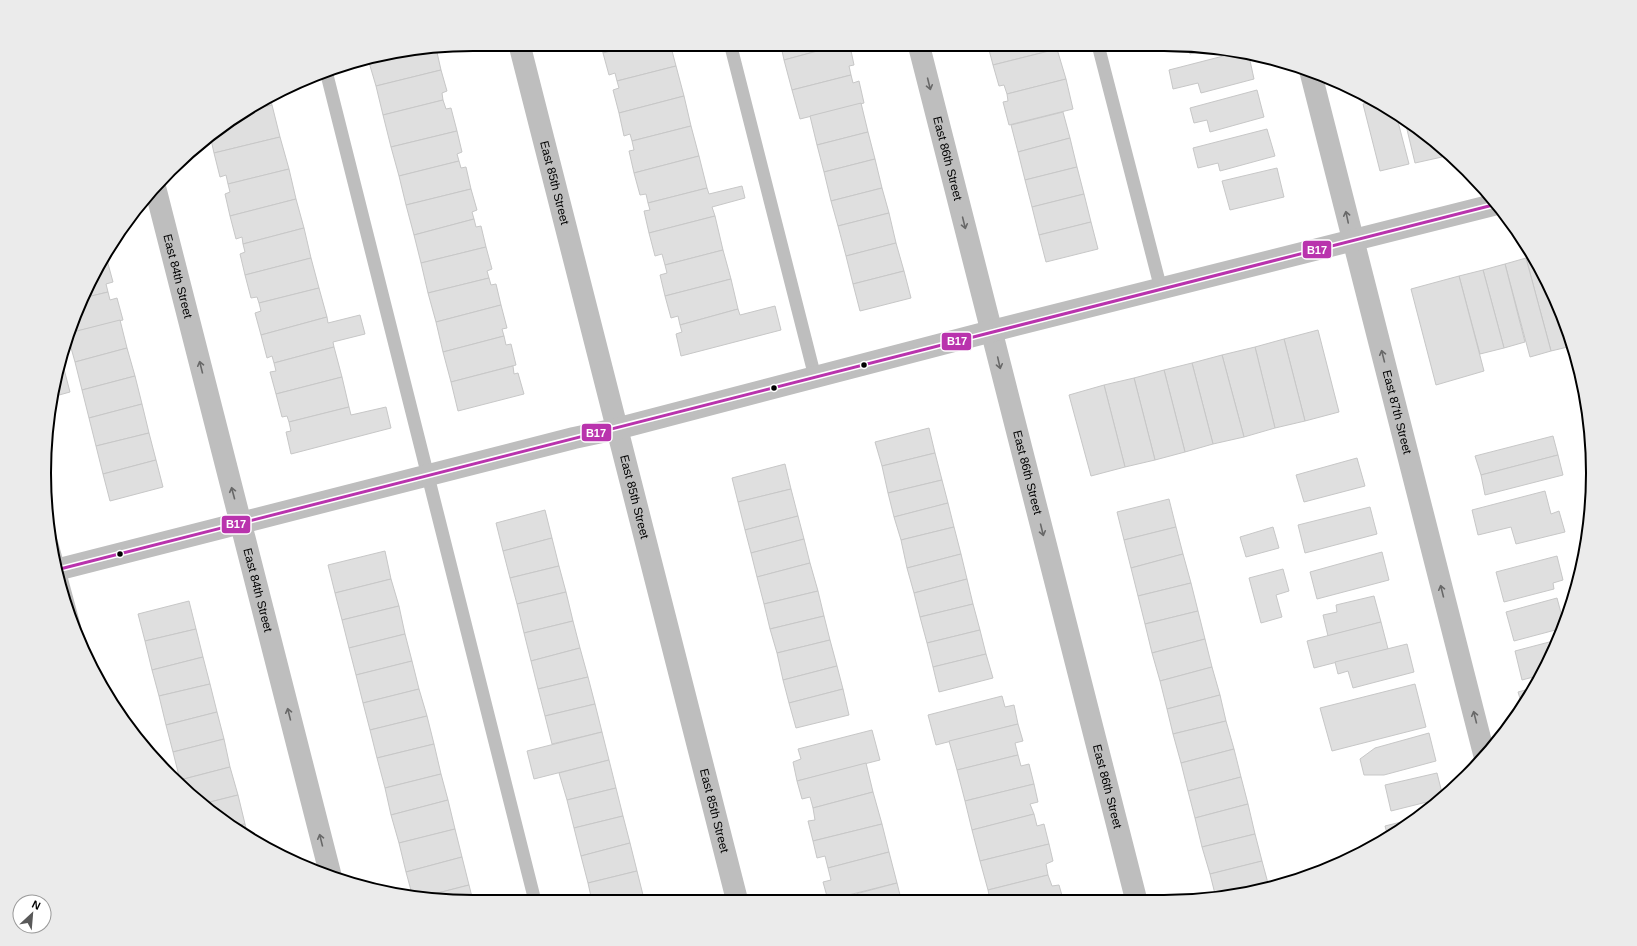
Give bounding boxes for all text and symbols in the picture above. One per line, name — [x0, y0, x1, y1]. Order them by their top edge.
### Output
one-way arrow — [925, 77, 933, 90]
street label: East 86th Street — [930, 115, 965, 203]
street label: East 85th Street — [537, 139, 572, 227]
one-way arrow — [1342, 211, 1350, 224]
one-way arrow — [961, 217, 968, 230]
street label: East 84th Street — [160, 233, 195, 320]
line badge: B17 — [1302, 240, 1332, 259]
text: B17 — [1307, 244, 1327, 256]
line badge: B17 — [941, 332, 972, 351]
text: B17 — [947, 335, 967, 347]
one-way arrow — [1378, 350, 1386, 363]
one-way arrow — [996, 356, 1004, 369]
unlabelled marker — [859, 360, 869, 370]
one-way arrow — [197, 361, 204, 374]
street label: East 87th Street — [1380, 369, 1415, 456]
unlabelled marker — [769, 383, 779, 393]
line badge: B17 — [581, 423, 612, 442]
text: B17 — [586, 427, 606, 439]
street label: East 86th Street — [1010, 429, 1045, 517]
street label: East 85th Street — [617, 453, 652, 541]
one-way arrow — [229, 487, 236, 500]
line badge: B17 — [221, 515, 251, 534]
text: B17 — [226, 518, 246, 530]
one-way arrow — [1038, 523, 1046, 536]
street label: East 84th Street — [240, 547, 275, 634]
unlabelled marker — [115, 549, 125, 559]
one-way arrow — [1438, 584, 1446, 597]
one-way arrow — [285, 707, 293, 720]
one-way arrow — [1470, 710, 1478, 723]
street label: East 86th Street — [1090, 743, 1125, 831]
street label: East 85th Street — [697, 767, 732, 855]
one-way arrow — [317, 833, 325, 846]
north arrow — [12, 894, 52, 934]
text: N — [30, 898, 43, 912]

